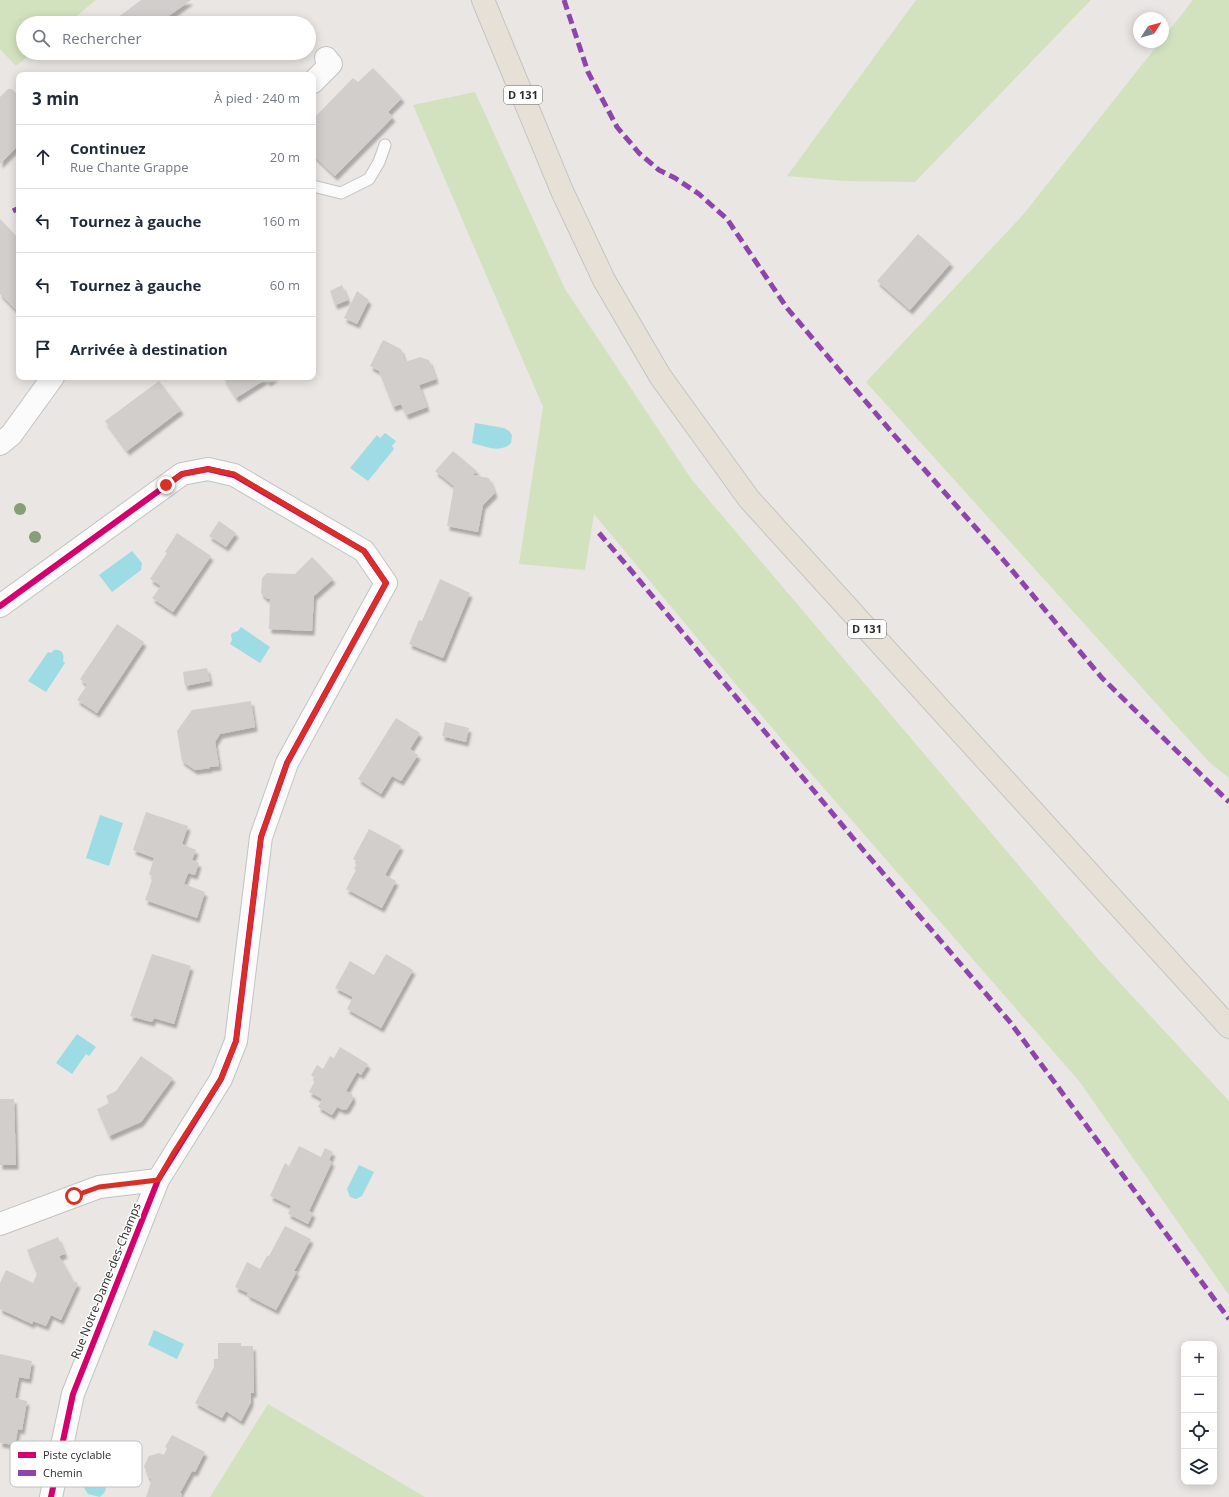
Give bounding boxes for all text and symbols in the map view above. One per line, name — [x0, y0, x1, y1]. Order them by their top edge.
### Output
north arrow — [1133, 12, 1169, 48]
search box — [16, 16, 316, 60]
icon: search — [30, 27, 52, 49]
text: Rechercher — [62, 28, 142, 48]
road number: D 131 — [504, 86, 542, 104]
text: 3 min — [32, 87, 79, 110]
text: À pied · 240 m — [214, 89, 300, 107]
text: Continuez — [70, 138, 146, 158]
icon: ahead — [32, 146, 54, 168]
text: 20 m — [270, 148, 300, 166]
text: Rue Chante Grappe — [70, 158, 189, 176]
icon: left — [32, 210, 54, 232]
text: Tournez à gauche — [70, 211, 201, 231]
text: 160 m — [262, 212, 300, 230]
icon: left — [32, 274, 54, 296]
text: Tournez à gauche — [70, 275, 201, 295]
text: 60 m — [270, 276, 300, 294]
icon: arrive — [32, 338, 54, 360]
text: Arrivée à destination — [70, 339, 228, 359]
route end — [157, 476, 175, 494]
road number: D 131 — [848, 620, 886, 638]
route start — [65, 1187, 83, 1205]
street label: Rue Notre-Dame-des-Champs — [66, 1200, 145, 1361]
map controls — [1181, 1341, 1217, 1485]
button: + — [1181, 1341, 1217, 1377]
button: − — [1181, 1377, 1217, 1413]
button: locate — [1181, 1413, 1217, 1449]
legend — [10, 1441, 142, 1487]
text: Piste cyclable — [43, 1447, 111, 1462]
button: layers — [1181, 1449, 1217, 1485]
text: Chemin — [43, 1465, 83, 1480]

